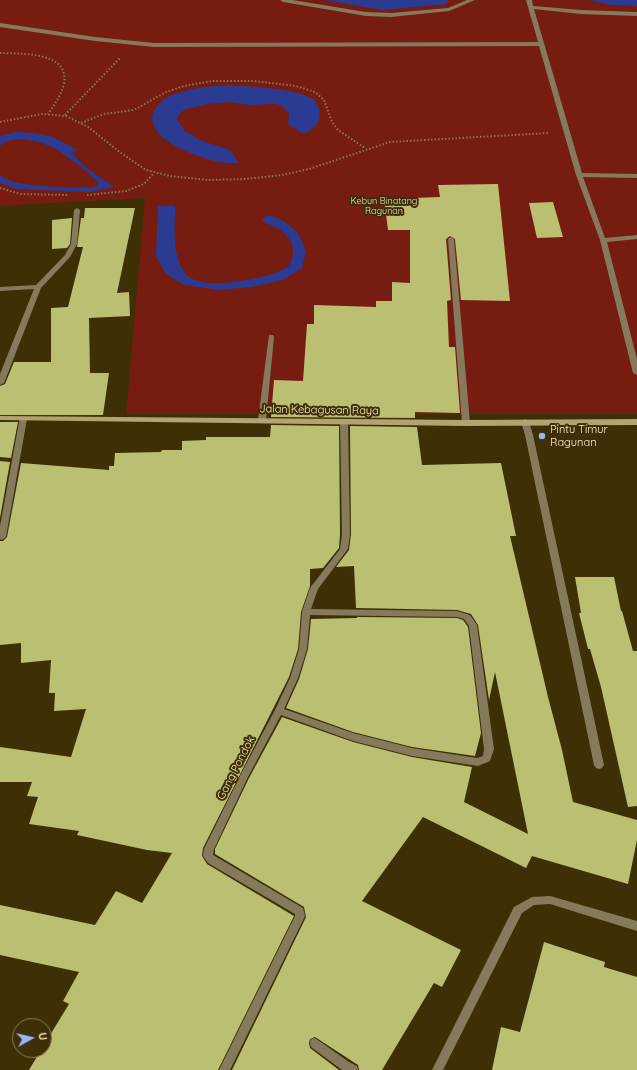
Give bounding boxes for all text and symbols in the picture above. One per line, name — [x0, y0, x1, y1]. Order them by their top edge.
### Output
park label: Kebun Binatang Ragunan — [351, 196, 417, 217]
street label: Jalan Kebagusan Raya — [259, 402, 379, 418]
place label: Pintu Timur Ragunan — [550, 423, 608, 449]
marker: Pintu Timur Ragunan — [537, 431, 547, 441]
street label: Gang Pondok — [214, 734, 258, 802]
north arrow — [12, 1018, 52, 1058]
text: U — [35, 1032, 50, 1041]

